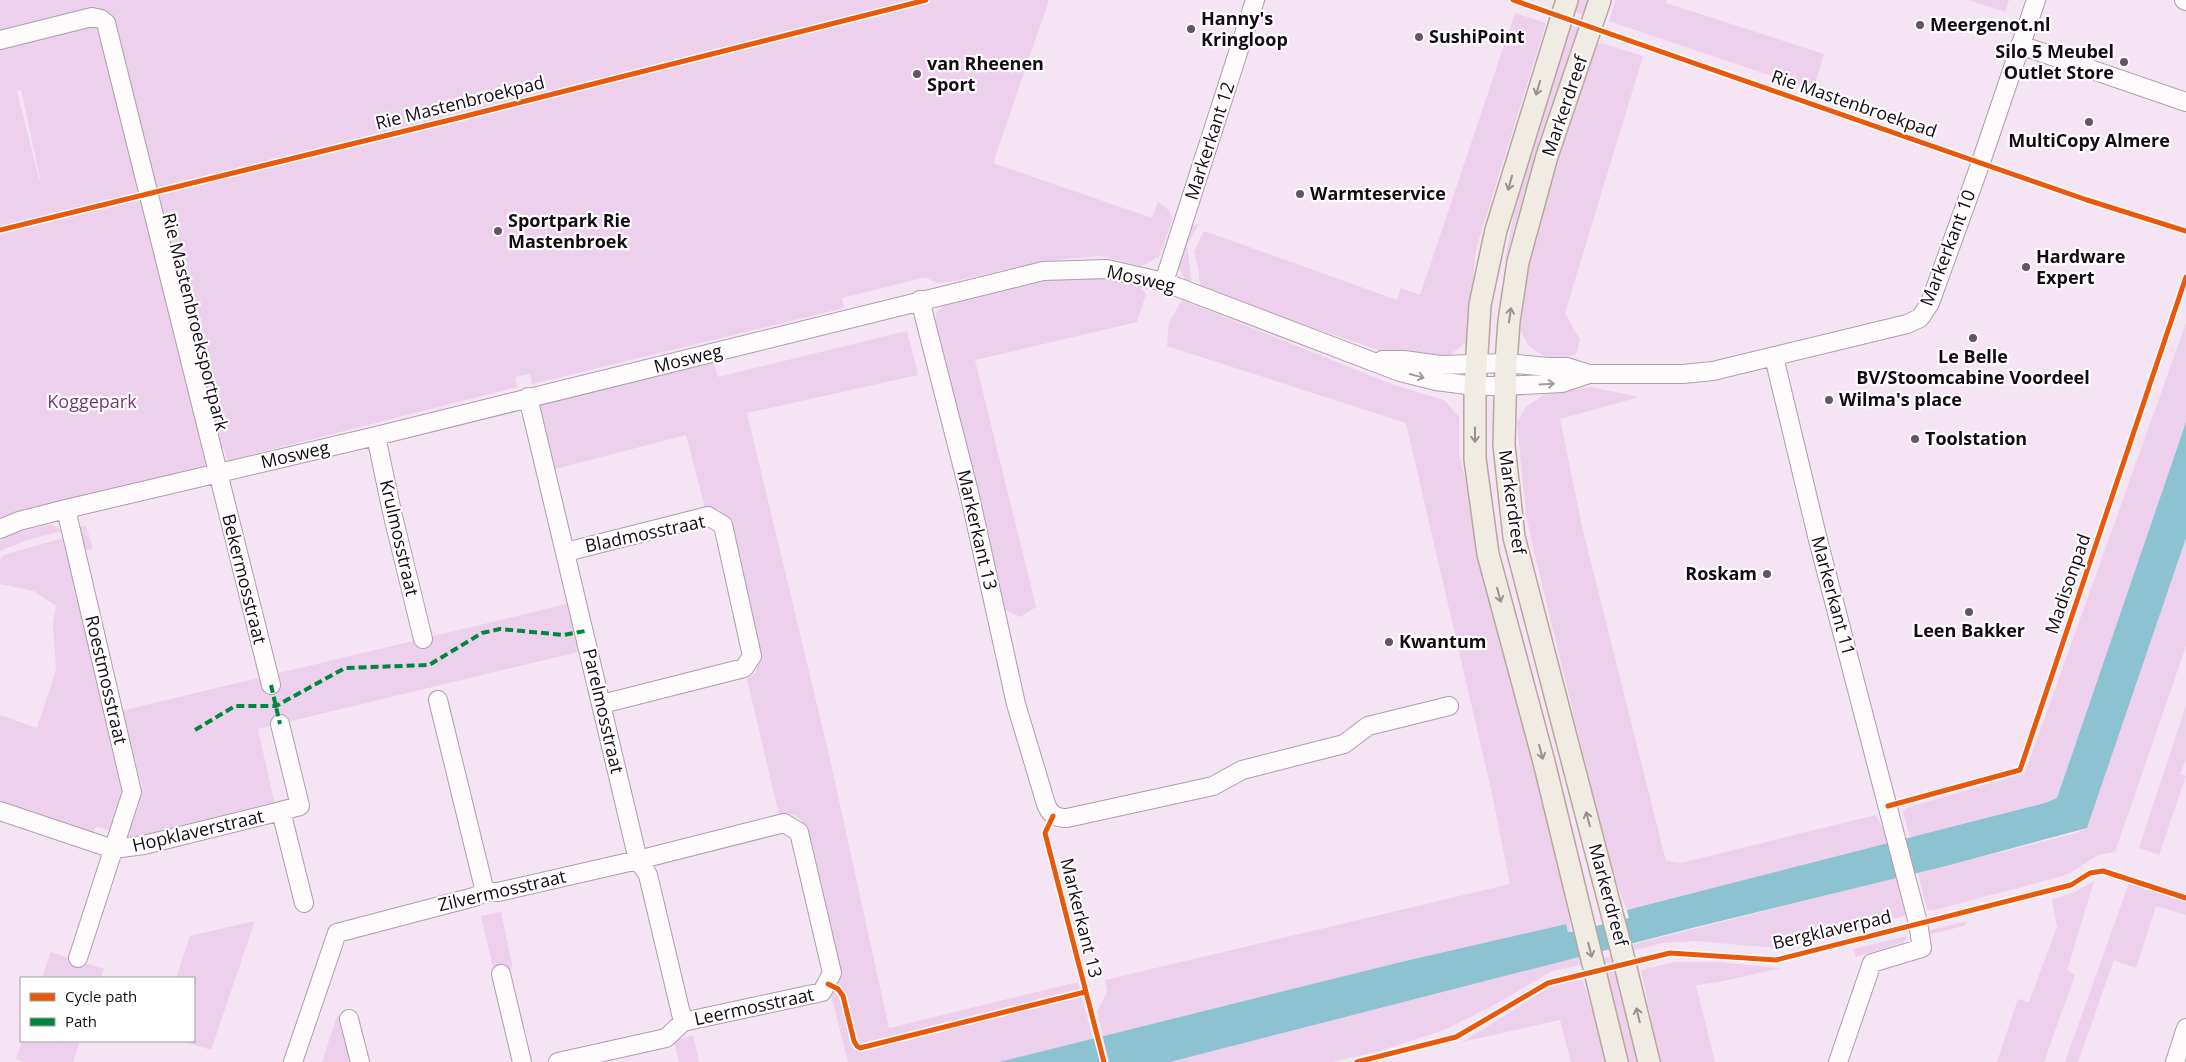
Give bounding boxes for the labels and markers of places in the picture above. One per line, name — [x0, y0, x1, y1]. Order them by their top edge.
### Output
place label: Hanny's Kringloop — [1201, 6, 1288, 51]
place label: Meergenot.nl — [1930, 12, 2050, 36]
marker: Meergenot.nl — [1914, 19, 1926, 31]
marker: Hanny's Kringloop — [1185, 23, 1197, 35]
place label: SushiPoint — [1429, 24, 1525, 48]
marker: SushiPoint — [1413, 31, 1425, 43]
place label: Silo 5 Meubel Outlet Store — [1995, 39, 2114, 84]
place label: van Rheenen Sport — [927, 51, 1044, 96]
marker: Silo 5 Meubel Outlet Store — [2118, 56, 2130, 68]
marker: van Rheenen Sport — [911, 68, 923, 80]
marker: MultiCopy Almere — [2083, 116, 2095, 128]
place label: MultiCopy Almere — [2008, 128, 2170, 152]
place label: Warmteservice — [1310, 181, 1446, 205]
marker: Warmteservice — [1294, 188, 1306, 200]
place label: Sportpark Rie Mastenbroek — [508, 208, 631, 253]
marker: Sportpark Rie Mastenbroek — [492, 225, 504, 237]
place label: Hardware Expert — [2036, 244, 2125, 289]
marker: Hardware Expert — [2020, 261, 2032, 273]
marker: Le Belle BV/Stoomcabine Voordeel — [1967, 332, 1979, 344]
place label: Le Belle BV/Stoomcabine Voordeel — [1856, 344, 2090, 389]
place label: Wilma's place — [1839, 387, 1962, 411]
marker: Wilma's place — [1823, 394, 1835, 406]
place label: Toolstation — [1925, 426, 2027, 450]
marker: Toolstation — [1909, 433, 1921, 445]
place label: Roskam — [1685, 561, 1757, 585]
marker: Roskam — [1761, 568, 1773, 580]
marker: Leen Bakker — [1963, 606, 1975, 618]
place label: Leen Bakker — [1913, 618, 2025, 642]
place label: Kwantum — [1399, 629, 1486, 653]
marker: Kwantum — [1383, 636, 1395, 648]

